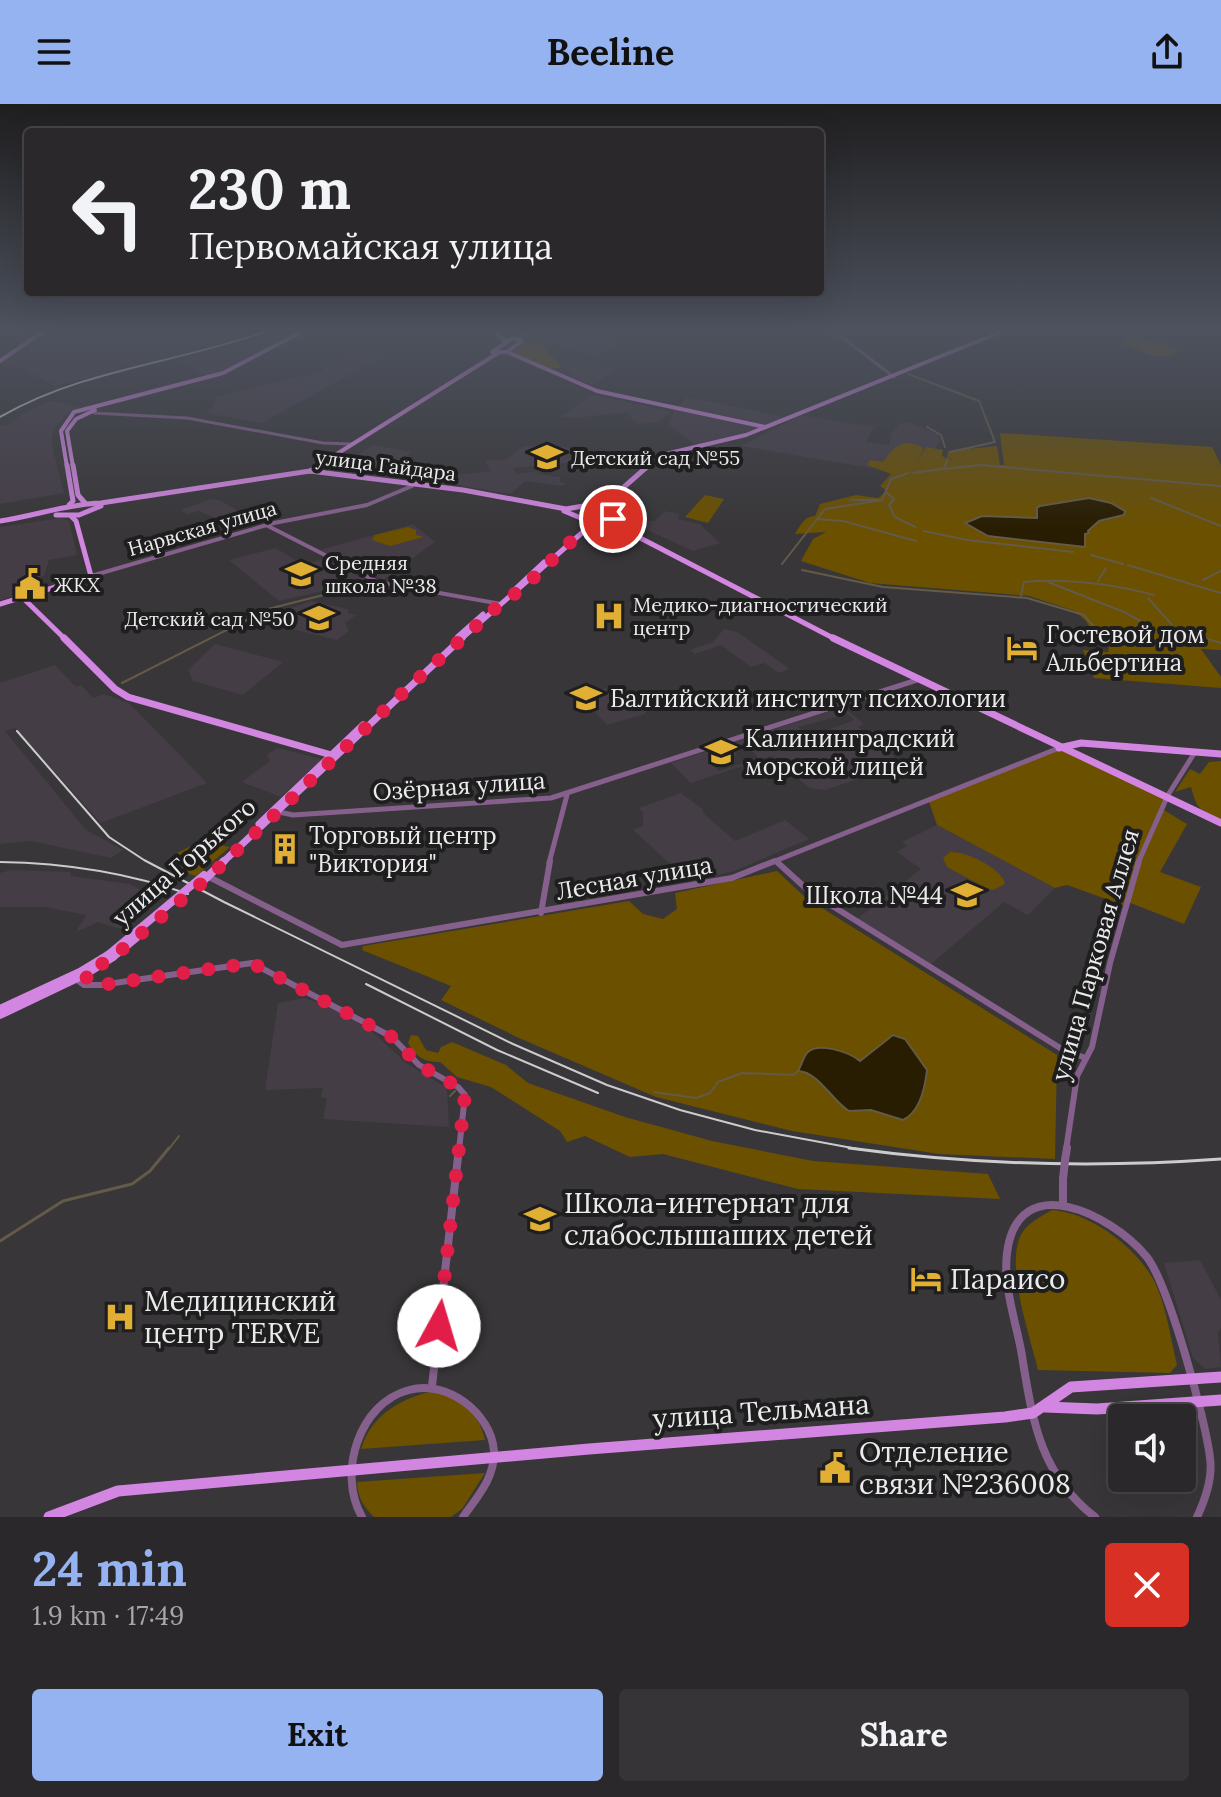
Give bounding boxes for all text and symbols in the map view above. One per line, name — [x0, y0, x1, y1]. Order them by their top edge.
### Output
text: Beeline — [547, 29, 674, 75]
icon: menu — [32, 30, 76, 74]
icon: share — [1145, 30, 1189, 74]
text: 230 m — [188, 153, 351, 224]
icon: left — [56, 160, 160, 264]
text: Первомайская улица — [188, 223, 553, 269]
school or university icon: Детский сад №55 — [530, 440, 564, 474]
street label: улица Гайдара — [315, 444, 457, 486]
place label: Детский сад №55 — [571, 445, 740, 470]
pin — [579, 485, 647, 553]
street label: Нарвская улица — [125, 495, 279, 561]
icon: arrive — [591, 497, 635, 541]
place label: Средняя школа №38 — [325, 550, 437, 598]
school or university icon: Средняя школа №38 — [284, 557, 318, 591]
public building icon: ЖКХ — [13, 567, 47, 601]
place label: ЖКХ — [54, 572, 101, 597]
place label: Медико-диагностический центр — [633, 592, 888, 640]
hospital icon: Медико-диагностический центр — [592, 599, 626, 633]
school or university icon: Детский сад №50 — [302, 601, 336, 635]
place label: Детский сад №50 — [124, 606, 295, 631]
place label: Гостевой дом Альбертина — [1045, 619, 1205, 678]
hotel icon: Гостевой дом Альбертина — [1005, 631, 1039, 665]
school or university icon: Балтийский институт психологии — [569, 681, 603, 715]
place label: Балтийский институт психологии — [610, 683, 1006, 714]
place label: Калининградский морской лицей — [745, 723, 955, 782]
school or university icon: Калининградский морской лицей — [704, 735, 738, 769]
street label: Озёрная улица — [372, 764, 546, 808]
street label: улица Горького — [106, 791, 262, 933]
place label: Торговый центр "Виктория" — [309, 820, 497, 879]
street label: улица Парковая Аллея — [1044, 825, 1146, 1085]
building icon: Торговый центр "Виктория" — [268, 832, 302, 866]
street label: Лесная улица — [554, 849, 714, 907]
school or university icon: Школа №44 — [950, 878, 984, 912]
place label: Школа №44 — [806, 880, 943, 911]
place label: Школа-интернат для слабослышаших детей — [564, 1185, 873, 1253]
school or university icon: Школа-интернат для слабослышаших детей — [523, 1202, 557, 1236]
place label: Параисо — [950, 1261, 1065, 1297]
hotel icon: Параисо — [909, 1262, 943, 1296]
place label: Медицинский центр TERVE — [144, 1283, 336, 1351]
position arrow — [397, 1284, 481, 1368]
hospital icon: Медицинский центр TERVE — [103, 1300, 137, 1334]
street label: улица Тельмана — [651, 1385, 871, 1437]
map controls — [1108, 1404, 1196, 1492]
button: sound — [1108, 1404, 1196, 1492]
place label: Отделение связи №236008 — [859, 1434, 1071, 1502]
public building icon: Отделение связи №236008 — [818, 1451, 852, 1485]
text: 24 min — [32, 1538, 187, 1599]
button: close — [1105, 1543, 1189, 1627]
text: 1.9 km · 17:49 — [32, 1599, 184, 1632]
button: Exit — [32, 1689, 603, 1781]
button: Share — [619, 1689, 1189, 1781]

